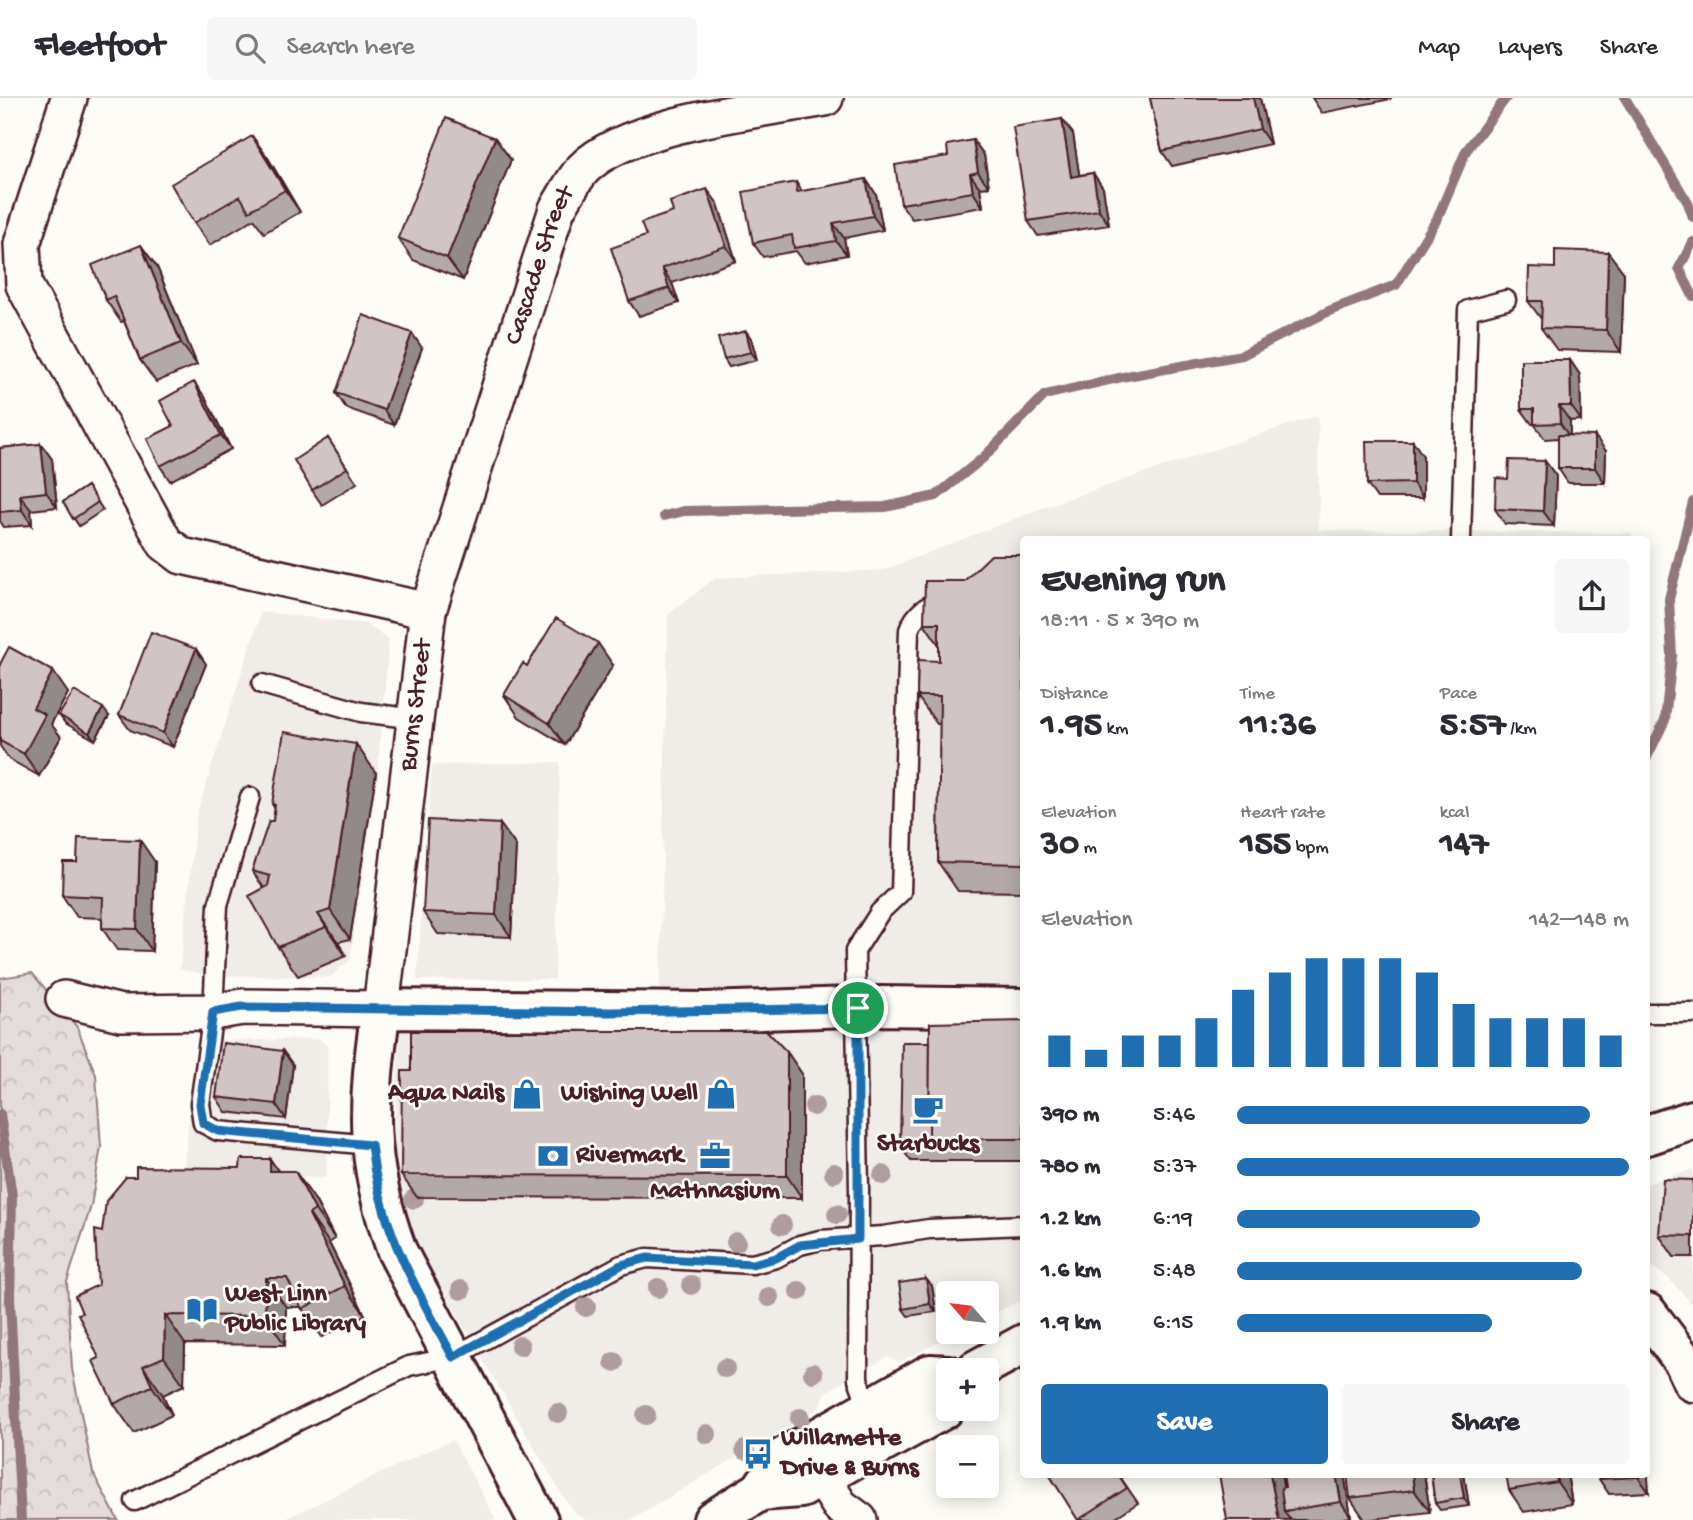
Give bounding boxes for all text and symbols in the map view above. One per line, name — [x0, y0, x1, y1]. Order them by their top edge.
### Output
search box — [207, 17, 697, 80]
text: Fleetfoot — [35, 29, 165, 67]
icon: search — [231, 29, 269, 67]
text: Search here — [287, 33, 415, 64]
text: Map — [1418, 34, 1460, 63]
text: Layers — [1498, 34, 1562, 63]
text: Share — [1600, 34, 1658, 63]
street label: Cascade Street — [499, 179, 584, 349]
button: share — [1555, 559, 1629, 633]
text: Evening run — [1041, 560, 1225, 604]
text: 18:11 · 5 × 390 m — [1041, 608, 1199, 635]
street label: Burns Street — [394, 635, 440, 774]
text: Distance — [1041, 683, 1108, 706]
text: Time — [1240, 683, 1275, 706]
text: Pace — [1440, 683, 1477, 706]
text: 1.95 — [1041, 706, 1102, 747]
text: 11:36 — [1240, 706, 1316, 747]
text: 5:57 — [1440, 706, 1506, 747]
text: km — [1102, 718, 1129, 741]
text: /km — [1506, 718, 1537, 741]
text: Elevation — [1041, 802, 1117, 825]
text: Heart rate — [1240, 802, 1325, 825]
text: kcal — [1440, 802, 1469, 825]
text: 30 — [1041, 825, 1079, 866]
text: 155 — [1240, 825, 1291, 866]
text: 147 — [1440, 825, 1489, 866]
text: m — [1079, 837, 1097, 860]
text: bpm — [1291, 837, 1329, 860]
text: Elevation — [1041, 907, 1132, 934]
text: 142–148 m — [1529, 907, 1629, 934]
pin — [828, 978, 888, 1038]
icon: arrive — [839, 989, 877, 1027]
shop icon: Aqua Nails — [510, 1077, 544, 1111]
shop icon: Wishing Well — [704, 1077, 738, 1111]
place label: Aqua Nails — [387, 1079, 505, 1110]
place label: Wishing Well — [560, 1079, 698, 1110]
cafe icon: Starbucks — [911, 1092, 945, 1126]
text: 390 m — [1041, 1102, 1099, 1129]
text: 5:46 — [1153, 1102, 1195, 1129]
place label: Starbucks — [877, 1130, 981, 1161]
bank icon: Rivermark — [536, 1139, 570, 1173]
office icon: Mathnasium — [698, 1139, 732, 1173]
place label: Rivermark — [575, 1141, 686, 1172]
text: 780 m — [1041, 1154, 1100, 1181]
text: 5:37 — [1153, 1154, 1196, 1181]
place label: Mathnasium — [650, 1177, 780, 1208]
text: 1.2 km — [1041, 1206, 1101, 1233]
text: 6:19 — [1153, 1206, 1193, 1233]
text: 1.6 km — [1041, 1258, 1101, 1285]
text: 5:48 — [1153, 1258, 1196, 1285]
place label: West Linn Public Library — [223, 1280, 366, 1341]
north arrow — [936, 1281, 999, 1344]
map controls — [936, 1281, 999, 1498]
library icon: West Linn Public Library — [185, 1293, 219, 1327]
text: 1.9 km — [1041, 1310, 1101, 1337]
text: 6:15 — [1153, 1310, 1193, 1337]
button: + — [936, 1358, 999, 1421]
button: Save — [1041, 1384, 1328, 1464]
button: Share — [1342, 1384, 1629, 1464]
place label: Willamette Drive & Burns — [779, 1424, 920, 1485]
button: − — [936, 1435, 999, 1498]
bus stop icon: Willamette Drive & Burns — [741, 1437, 775, 1471]

